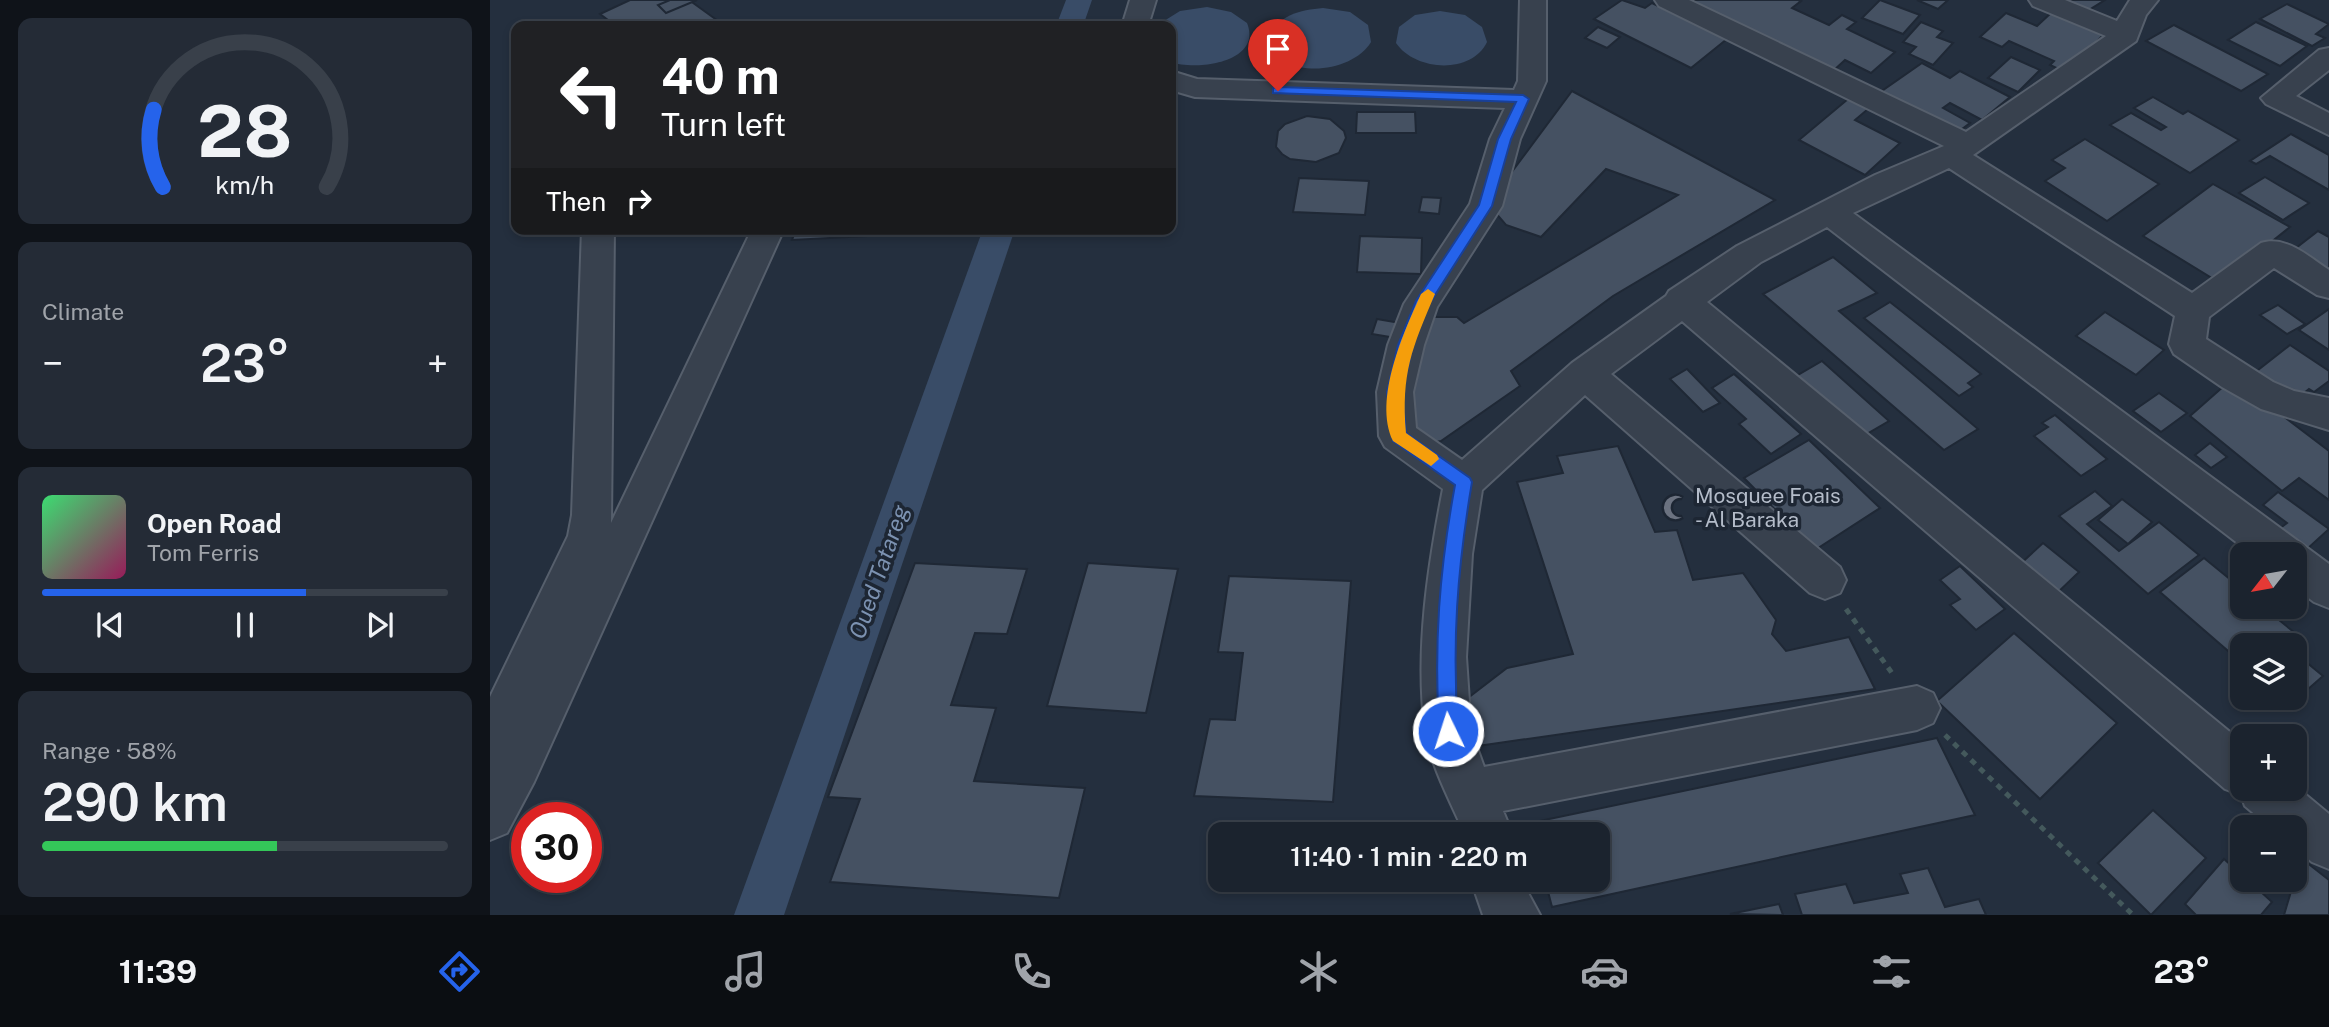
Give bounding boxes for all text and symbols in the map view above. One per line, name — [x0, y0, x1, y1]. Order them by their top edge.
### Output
pin — [1248, 19, 1308, 91]
icon: arrive — [1259, 30, 1297, 68]
text: 40 m — [661, 47, 780, 105]
icon: left — [546, 49, 637, 140]
text: 28 — [197, 89, 293, 174]
text: Turn left — [661, 106, 786, 143]
text: km/h — [216, 170, 274, 200]
icon: right — [620, 182, 658, 220]
text: Then — [546, 186, 606, 217]
text: Climate — [42, 298, 124, 325]
text: 23° — [200, 333, 290, 394]
text: − — [42, 341, 63, 386]
text: + — [427, 341, 448, 386]
place label: Mosquee Foais - Al Baraka — [1695, 483, 1841, 532]
mosque icon: Mosquee Foais - Al Baraka — [1661, 494, 1689, 522]
water label: Oued Tatareg — [843, 501, 914, 642]
text: Open Road — [147, 508, 282, 539]
text: Tom Ferris — [147, 539, 259, 566]
north arrow — [2230, 542, 2306, 620]
map controls — [2230, 542, 2307, 892]
icon: previous — [91, 606, 129, 644]
icon: pause — [226, 606, 264, 644]
icon: next — [361, 606, 399, 644]
button: layers — [2230, 633, 2307, 710]
position arrow — [1411, 694, 1485, 768]
button: + — [2230, 724, 2307, 801]
text: Range · 58% — [42, 737, 177, 764]
text: 290 km — [42, 772, 228, 833]
speed limit sign: 30 — [511, 802, 602, 893]
button: − — [2230, 815, 2307, 892]
text: 11:40 · 1 min · 220 m — [1290, 841, 1528, 872]
icon: directions — [435, 947, 484, 996]
icon: music — [721, 947, 770, 996]
icon: phone — [1007, 947, 1056, 996]
icon: climate — [1294, 947, 1343, 996]
icon: car — [1580, 947, 1629, 996]
icon: filters — [1867, 947, 1916, 996]
text: 11:39 — [119, 953, 197, 990]
text: 23° — [2153, 953, 2210, 990]

